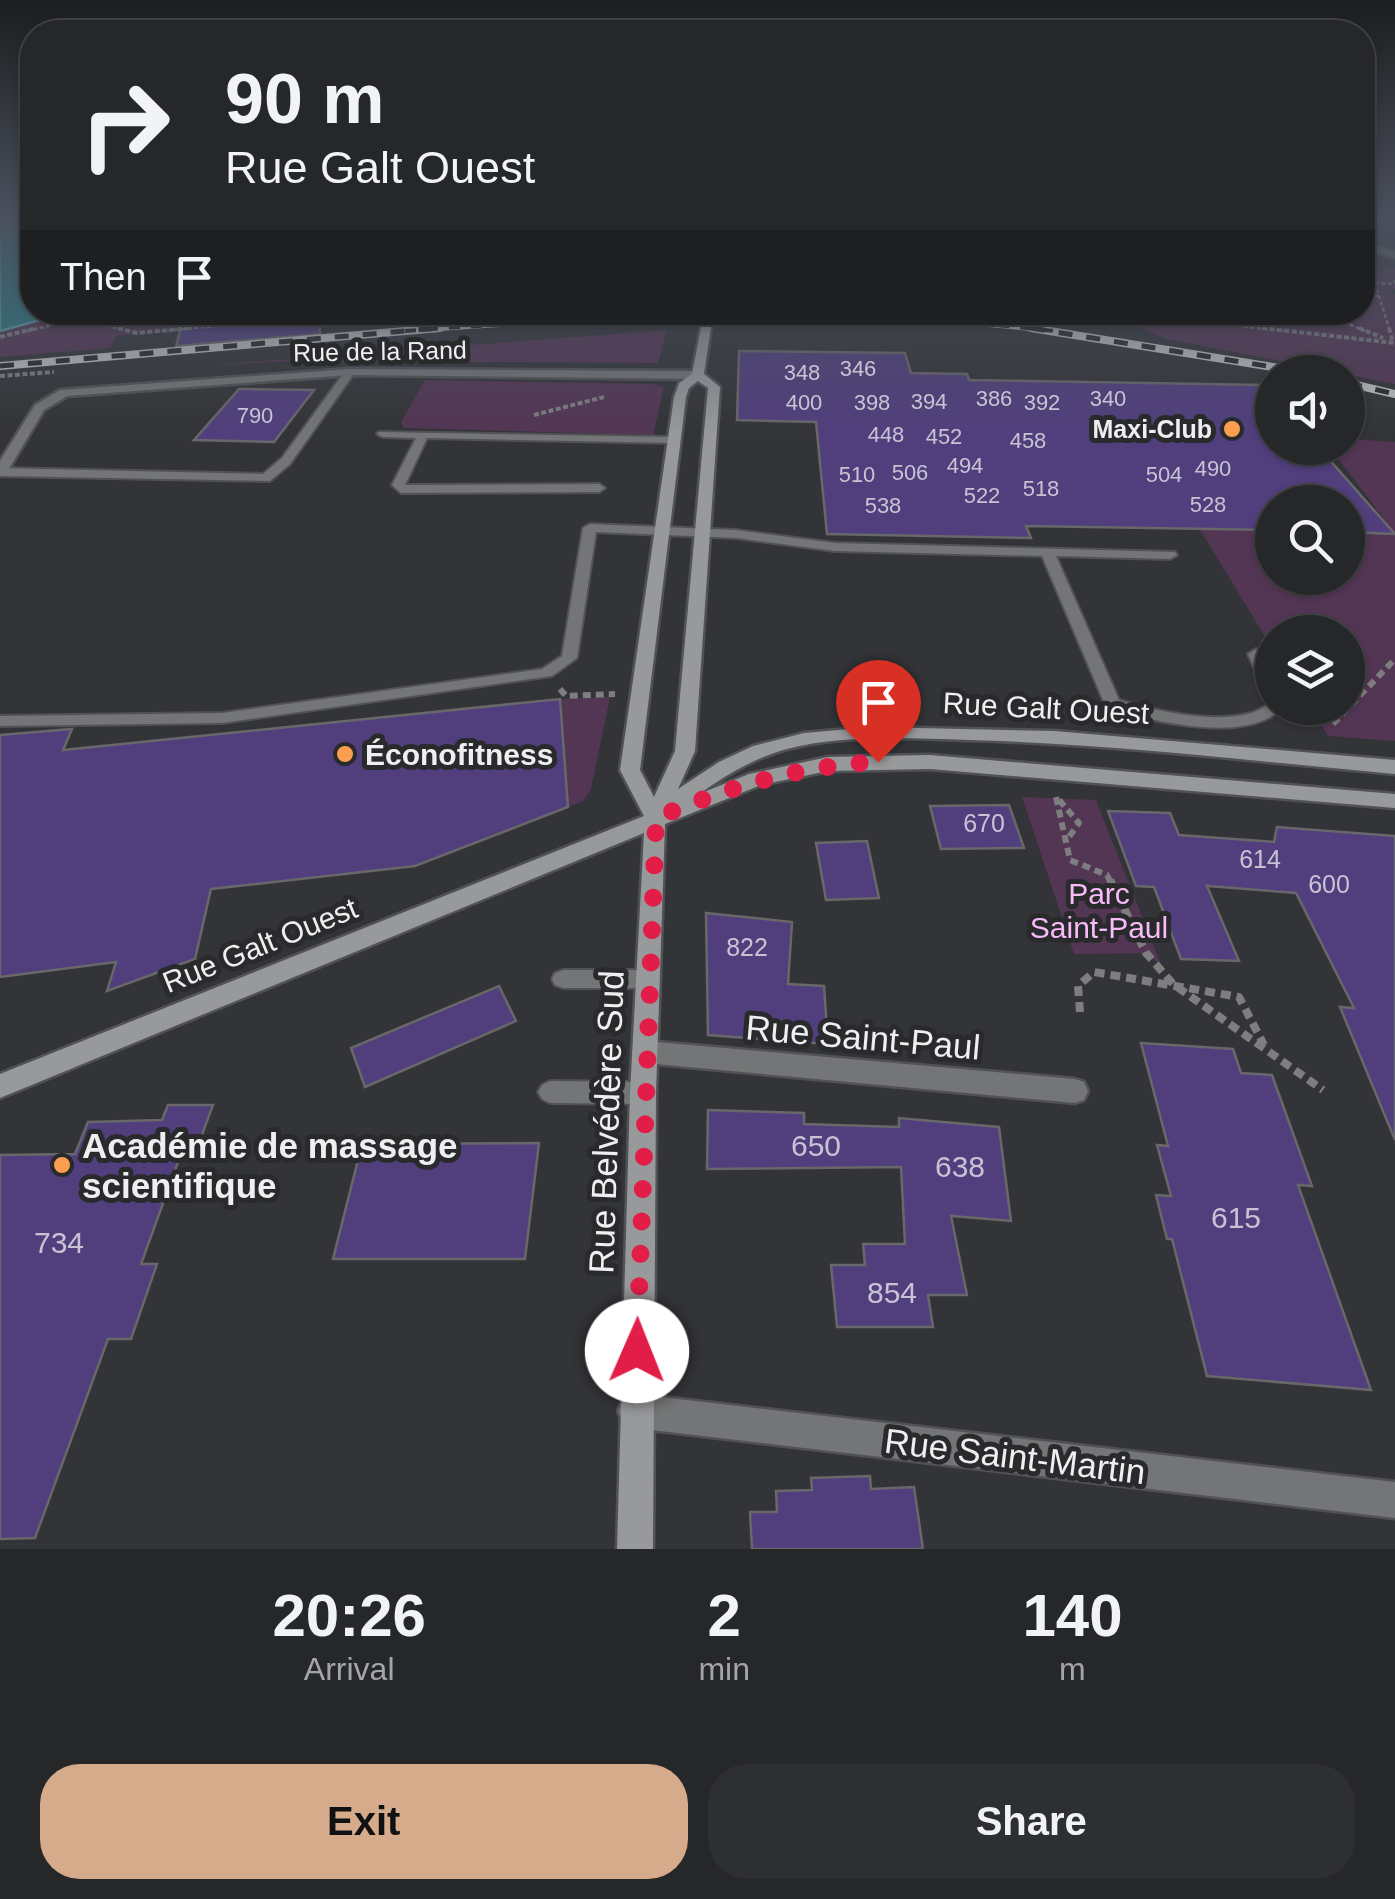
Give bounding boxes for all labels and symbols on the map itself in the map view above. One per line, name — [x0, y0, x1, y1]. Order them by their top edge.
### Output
street label: Rue de la Rand — [293, 335, 467, 367]
house number: 346 — [840, 356, 876, 381]
house number: 348 — [784, 360, 820, 385]
house number: 386 — [976, 386, 1012, 411]
house number: 340 — [1090, 386, 1126, 411]
house number: 394 — [911, 389, 947, 414]
house number: 400 — [786, 390, 822, 415]
house number: 398 — [854, 390, 890, 415]
house number: 392 — [1024, 390, 1060, 415]
house number: 790 — [237, 403, 273, 428]
place label: Maxi-Club — [1093, 415, 1212, 443]
marker: Maxi-Club — [1221, 418, 1243, 440]
house number: 448 — [868, 422, 904, 447]
house number: 452 — [926, 424, 962, 449]
house number: 458 — [1010, 428, 1046, 453]
house number: 494 — [947, 453, 983, 478]
house number: 490 — [1195, 456, 1231, 481]
house number: 506 — [892, 460, 928, 485]
house number: 510 — [839, 462, 875, 487]
house number: 504 — [1146, 462, 1182, 487]
house number: 518 — [1023, 476, 1059, 501]
house number: 522 — [964, 483, 1000, 508]
house number: 528 — [1190, 492, 1226, 517]
house number: 538 — [865, 493, 901, 518]
pin — [836, 660, 921, 763]
street label: Rue Galt Ouest — [942, 686, 1151, 730]
place label: Éconofitness — [365, 738, 553, 771]
marker: Éconofitness — [334, 743, 356, 765]
house number: 670 — [963, 809, 1005, 837]
house number: 614 — [1239, 845, 1281, 873]
house number: 600 — [1308, 870, 1350, 898]
park label: Parc Saint-Paul — [1030, 877, 1168, 944]
street label: Rue Galt Ouest — [158, 891, 363, 999]
house number: 822 — [726, 933, 768, 961]
street label: Rue Belvédère Sud — [581, 970, 631, 1274]
street label: Rue Saint-Paul — [744, 1007, 982, 1067]
place label: Académie de massage scientifique — [82, 1126, 457, 1205]
house number: 650 — [791, 1129, 841, 1162]
house number: 638 — [935, 1150, 985, 1183]
marker: Académie de massage scientifique — [51, 1154, 73, 1176]
house number: 615 — [1211, 1201, 1261, 1234]
house number: 734 — [34, 1226, 84, 1259]
house number: 854 — [867, 1276, 917, 1309]
position arrow — [585, 1299, 689, 1403]
street label: Rue Saint-Martin — [882, 1421, 1148, 1491]

